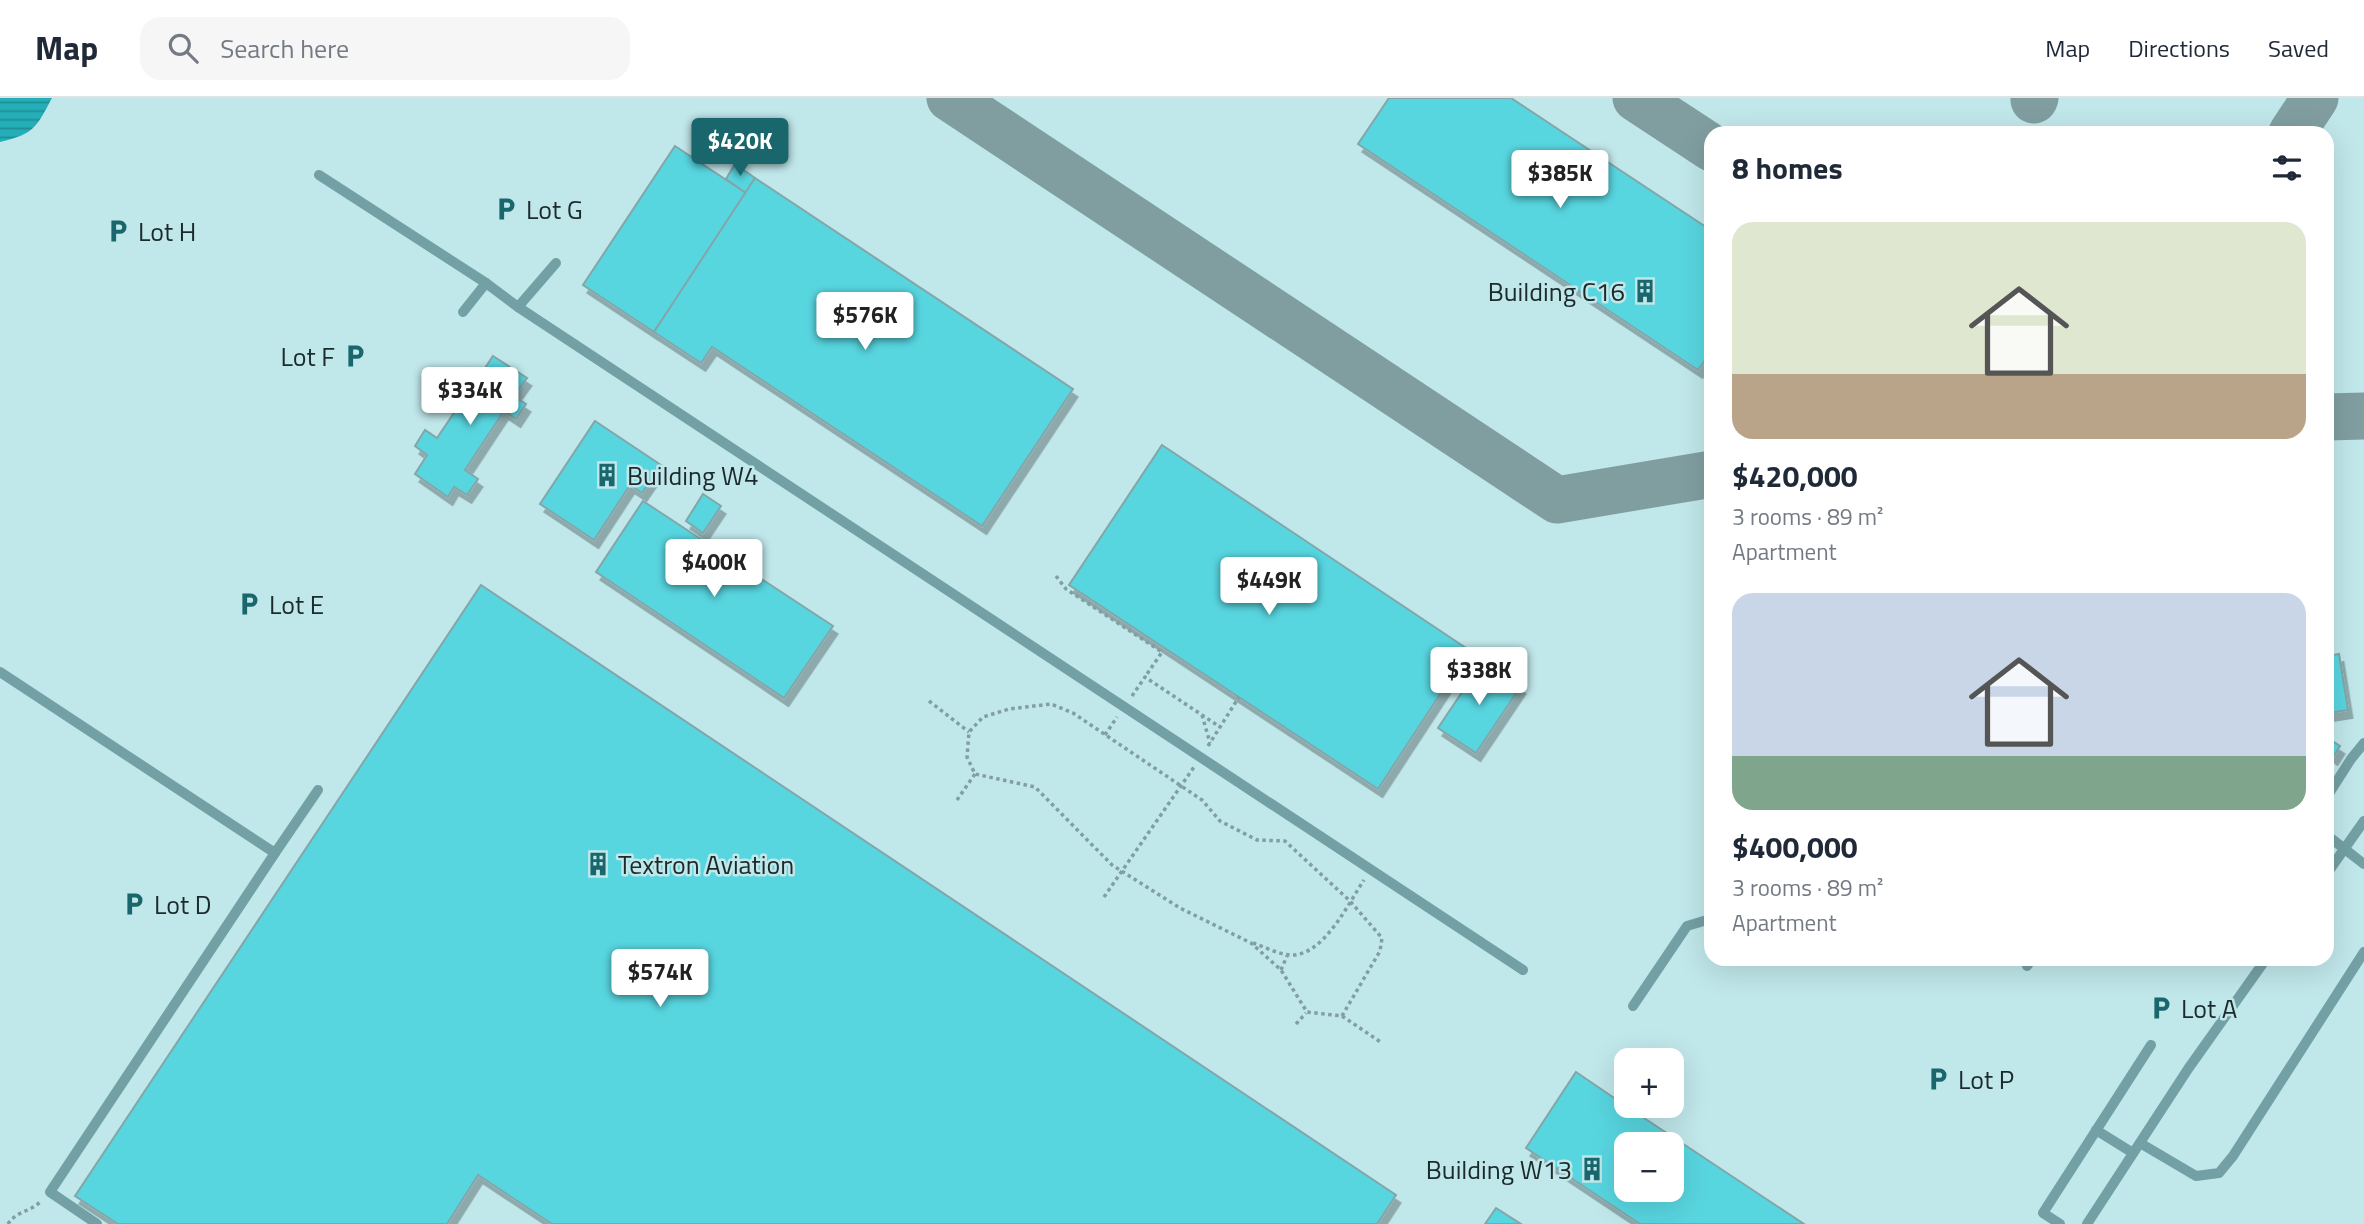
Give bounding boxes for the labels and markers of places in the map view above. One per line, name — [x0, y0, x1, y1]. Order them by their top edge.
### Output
pin: $420K — [691, 118, 789, 178]
pin: $385K — [1511, 150, 1609, 210]
place label: Lot G — [526, 190, 583, 229]
parking icon: Lot G — [492, 195, 520, 223]
place label: Lot H — [138, 212, 196, 251]
parking icon: Lot H — [104, 217, 132, 245]
place label: Building C16 — [1488, 272, 1625, 311]
building icon: Building C16 — [1631, 277, 1659, 305]
pin: $576K — [816, 292, 914, 352]
place label: Lot F — [281, 337, 335, 376]
parking icon: Lot F — [341, 342, 369, 370]
pin: $334K — [421, 368, 519, 427]
place label: Building W4 — [627, 456, 759, 495]
building icon: Building W4 — [593, 461, 621, 489]
pin: $400K — [665, 540, 763, 599]
pin: $449K — [1220, 558, 1318, 617]
place label: Lot E — [269, 585, 324, 624]
parking icon: Lot E — [235, 590, 263, 618]
pin: $338K — [1430, 648, 1528, 707]
place label: Textron Aviation — [618, 845, 794, 884]
building icon: Textron Aviation — [584, 850, 612, 878]
place label: Lot D — [154, 885, 212, 924]
parking icon: Lot D — [120, 890, 148, 918]
pin: $574K — [611, 950, 709, 1009]
place label: Lot A — [2181, 989, 2237, 1028]
parking icon: Lot A — [2147, 994, 2175, 1022]
place label: Lot P — [1958, 1060, 2014, 1099]
parking icon: Lot P — [1924, 1065, 1952, 1093]
place label: Building W13 — [1426, 1150, 1572, 1189]
building icon: Building W13 — [1578, 1155, 1606, 1183]

